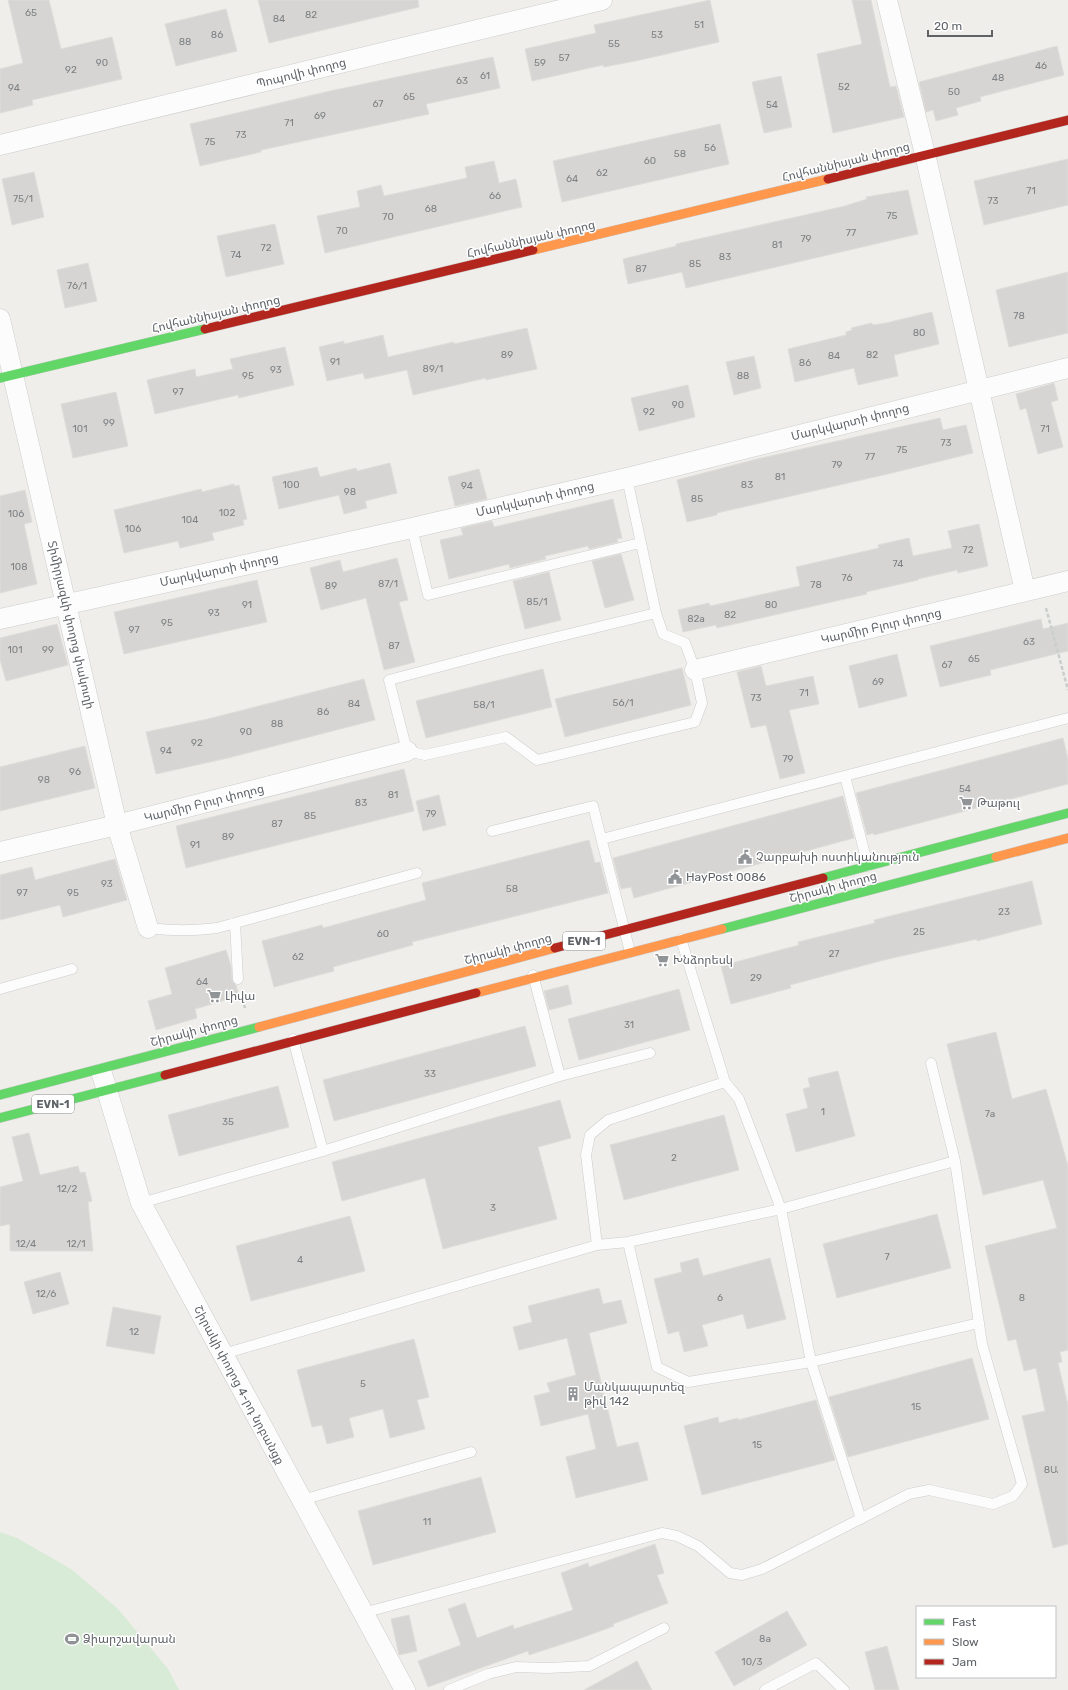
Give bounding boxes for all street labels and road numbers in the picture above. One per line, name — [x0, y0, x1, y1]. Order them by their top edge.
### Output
street label: Պոպովի փողոց — [255, 55, 347, 91]
street label: Հովհաննիսյան փողոց — [781, 139, 911, 185]
street label: Հովհաննիսյան փողոց — [466, 217, 596, 261]
street label: Հովհաննիսյան փողոց — [151, 292, 281, 336]
street label: Մարկվարտի փողոց — [790, 401, 910, 443]
street label: Մարկվարտի փողոց — [475, 479, 595, 519]
street label: Տիմիրյազևի փողոց փակուղի — [45, 540, 97, 710]
street label: Մարկվարտի փողոց — [158, 551, 280, 589]
street label: Կարմիր Բլուր փողոց — [819, 605, 943, 647]
street label: Կարմիր Բլուր փողոց — [143, 781, 265, 825]
street label: Շիրակի փողոց — [788, 869, 878, 905]
street label: Շիրակի փողոց — [463, 931, 553, 967]
road number: EVN-1 — [563, 932, 605, 950]
street label: Շիրակի փողոց — [149, 1013, 239, 1049]
road number: EVN-1 — [32, 1095, 74, 1113]
street label: Շիրակի փողոց 4-րդ նրբանցք — [191, 1303, 287, 1467]

